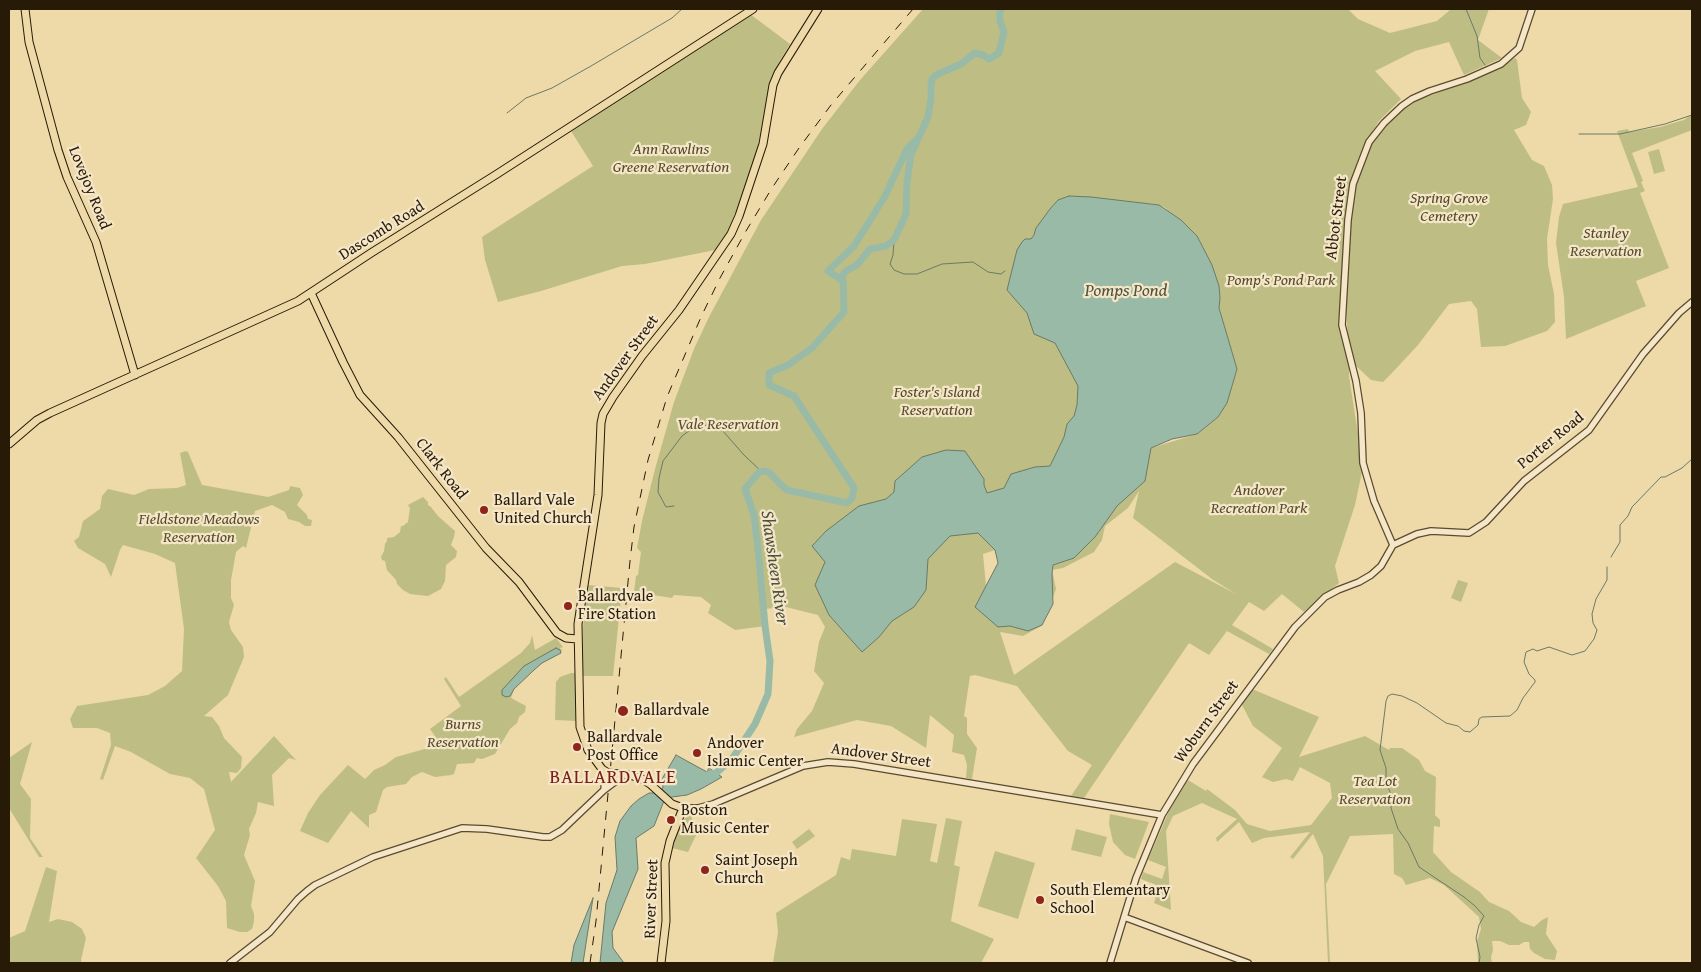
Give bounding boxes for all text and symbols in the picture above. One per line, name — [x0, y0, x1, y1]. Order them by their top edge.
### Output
park label: Ann Rawlins Greene Reservation — [613, 140, 729, 178]
street label: Lovejoy Road — [64, 144, 114, 232]
street label: Abbot Street — [1322, 175, 1352, 261]
park label: Spring Grove Cemetery — [1410, 189, 1488, 227]
street label: Dascomb Road — [336, 197, 428, 265]
park label: Stanley Reservation — [1570, 224, 1642, 262]
park label: Pomp's Pond Park — [1227, 271, 1335, 291]
water label: Pomps Pond — [1085, 280, 1167, 302]
street label: Andover Street — [589, 312, 663, 404]
park label: Foster's Island Reservation — [894, 383, 980, 421]
street label: Porter Road — [1514, 408, 1588, 474]
park label: Vale Reservation — [677, 415, 779, 435]
street label: Clark Road — [411, 435, 471, 503]
park label: Andover Recreation Park — [1211, 481, 1307, 519]
place label: Ballard Vale United Church — [494, 491, 592, 529]
marker: Ballard Vale United Church — [478, 504, 490, 516]
water label: Shawsheen River — [755, 509, 793, 627]
park label: Fieldstone Meadows Reservation — [138, 510, 260, 548]
place label: Ballardvale Fire Station — [578, 587, 656, 625]
marker: Ballardvale Fire Station — [562, 600, 574, 612]
street label: Woburn Street — [1171, 677, 1243, 767]
place label: Ballardvale — [634, 701, 709, 721]
marker: Ballardvale — [616, 704, 630, 718]
park label: Burns Reservation — [427, 715, 499, 753]
place label: Ballardvale Post Office — [587, 728, 662, 766]
place label: Andover Islamic Center — [707, 734, 803, 772]
street label: Andover Street — [830, 739, 932, 773]
marker: Ballardvale Post Office — [571, 741, 583, 753]
marker: Andover Islamic Center — [691, 747, 703, 759]
district label: BALLARDVALE — [548, 767, 678, 789]
park label: Tea Lot Reservation — [1339, 772, 1411, 810]
place label: Boston Music Center — [681, 801, 769, 839]
marker: Boston Music Center — [665, 814, 677, 826]
place label: Saint Joseph Church — [715, 851, 798, 889]
street label: River Street — [641, 859, 663, 939]
marker: Saint Joseph Church — [699, 864, 711, 876]
place label: South Elementary School — [1050, 881, 1170, 919]
marker: South Elementary School — [1034, 894, 1046, 906]

